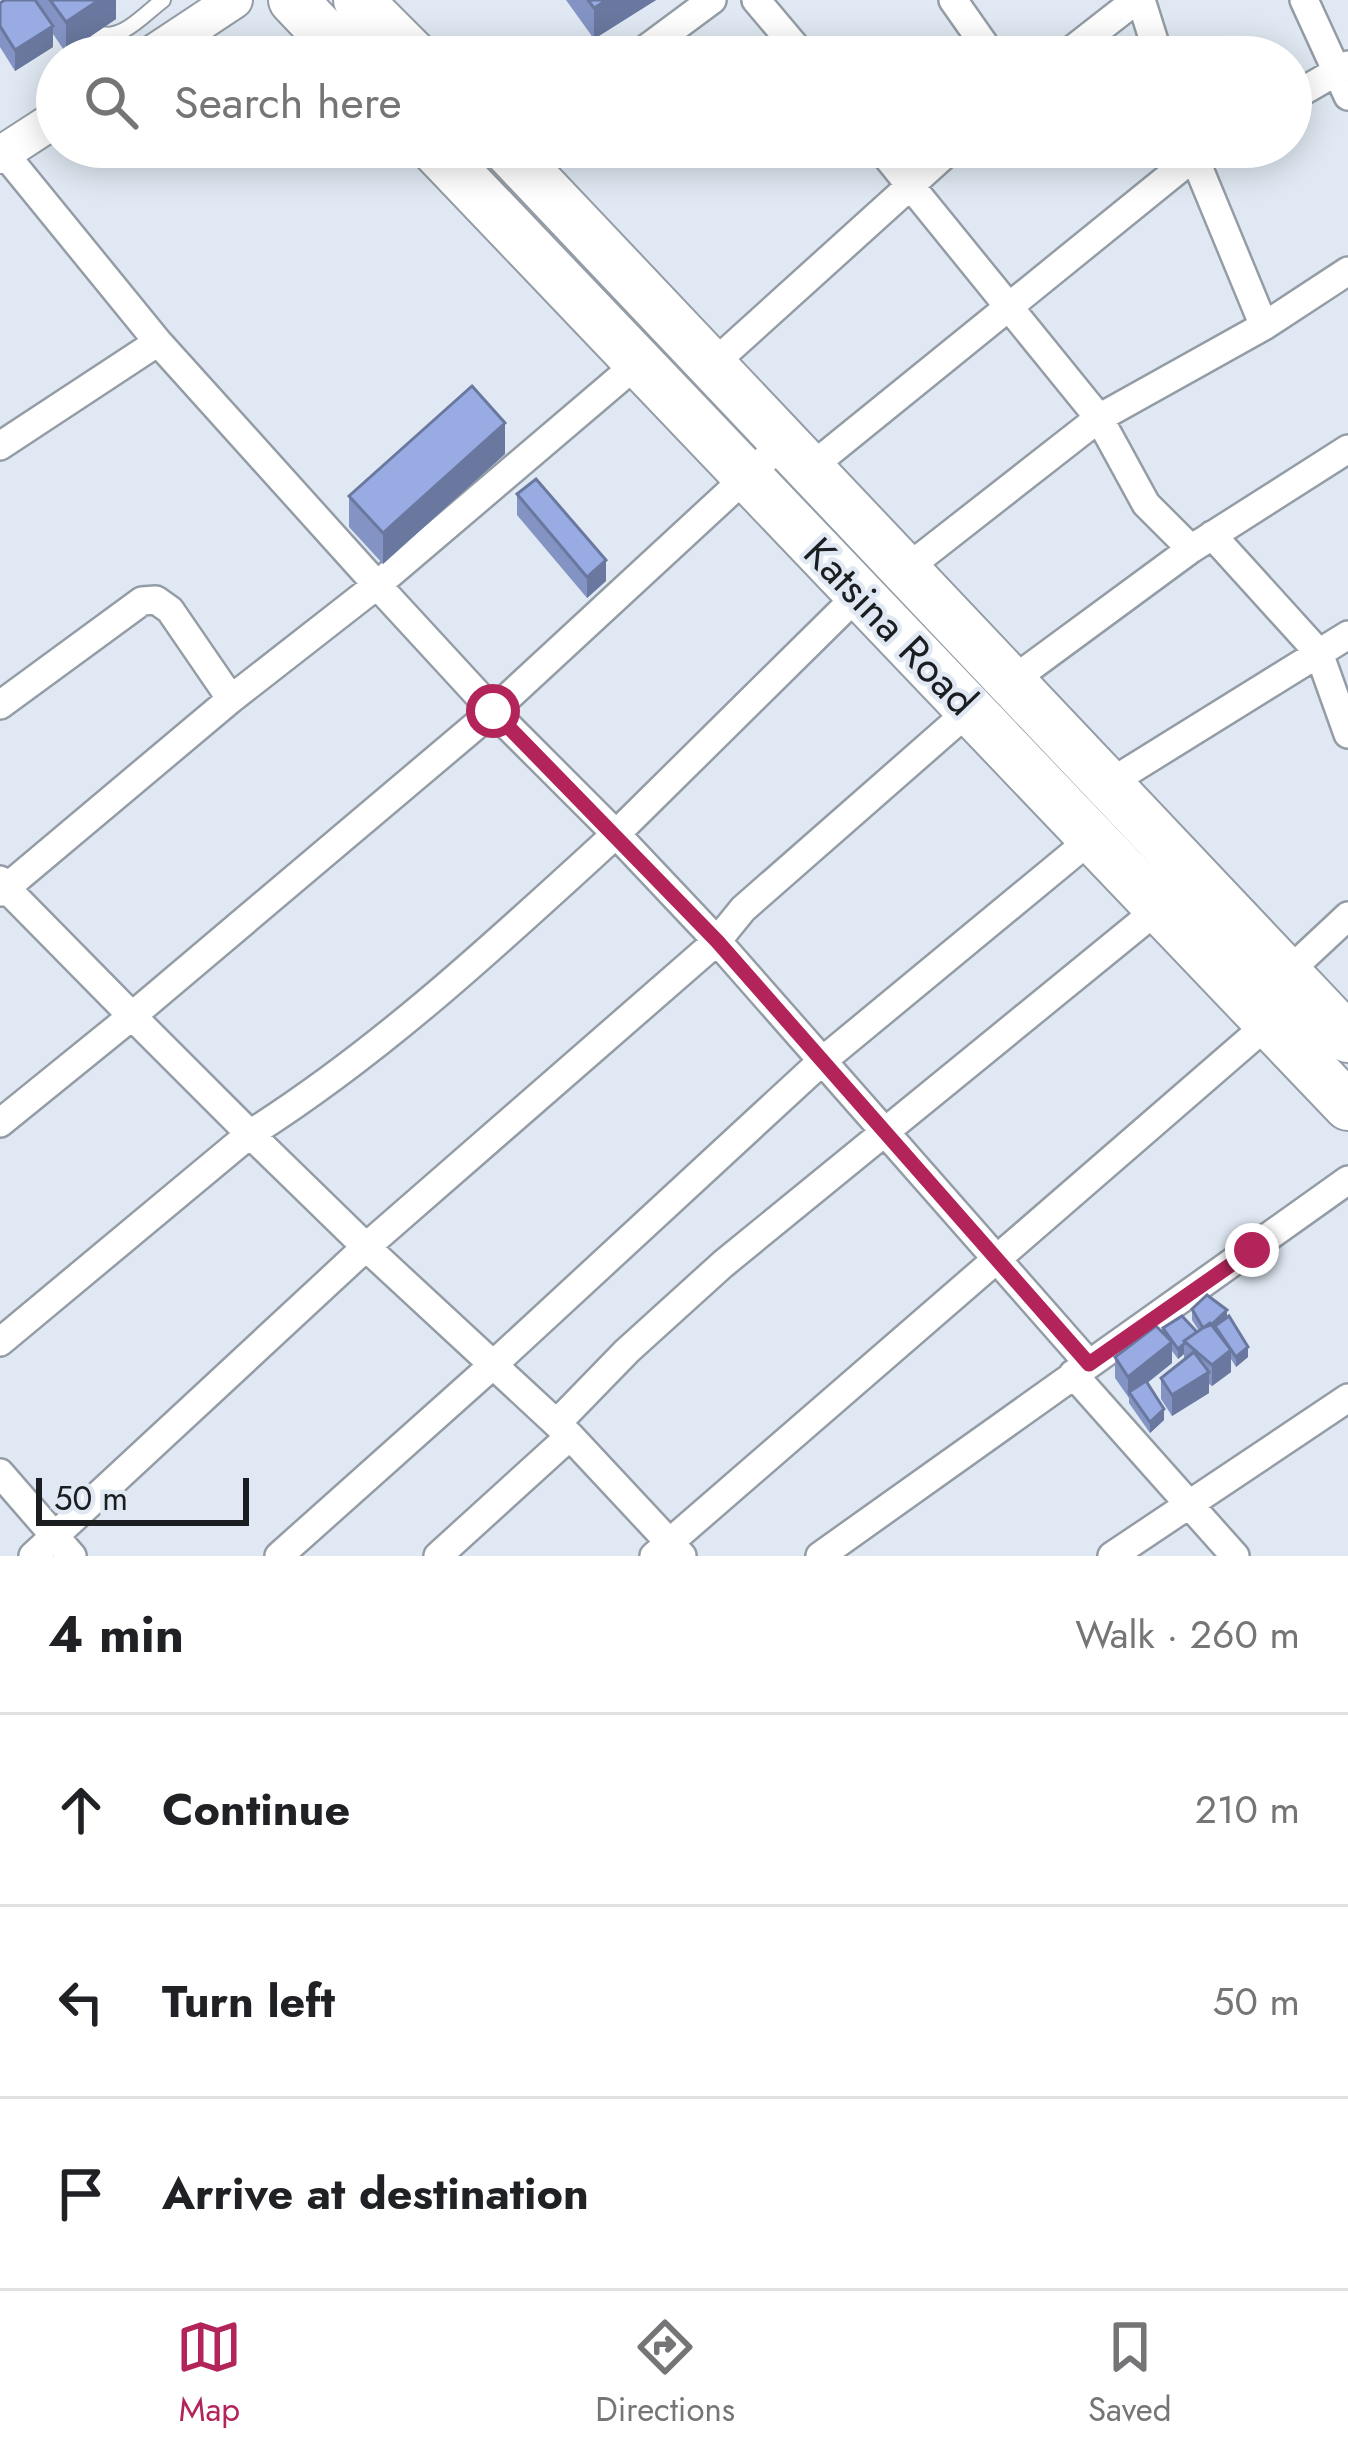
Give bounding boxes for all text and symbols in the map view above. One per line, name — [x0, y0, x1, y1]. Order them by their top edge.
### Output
search box — [36, 36, 1312, 168]
icon: search — [78, 69, 144, 135]
text: Search here — [174, 70, 402, 135]
street label: Katsina Road — [790, 523, 992, 729]
route start — [466, 684, 520, 738]
route end — [1225, 1223, 1279, 1277]
scale bar — [36, 1472, 249, 1525]
text: 50 m — [54, 1475, 128, 1522]
text: 4 min — [48, 1597, 184, 1671]
text: Walk · 260 m — [1075, 1606, 1300, 1663]
icon: ahead — [48, 1777, 114, 1843]
text: Continue — [162, 1777, 350, 1842]
text: 210 m — [1195, 1781, 1300, 1838]
icon: left — [48, 1969, 114, 2035]
text: Turn left — [162, 1969, 335, 2034]
text: 50 m — [1212, 1973, 1300, 2030]
icon: arrive — [48, 2161, 114, 2227]
text: Arrive at destination — [162, 2161, 589, 2226]
tab: Map — [176, 2314, 242, 2433]
tab: Directions — [595, 2314, 735, 2433]
tab: Saved — [1088, 2314, 1172, 2433]

